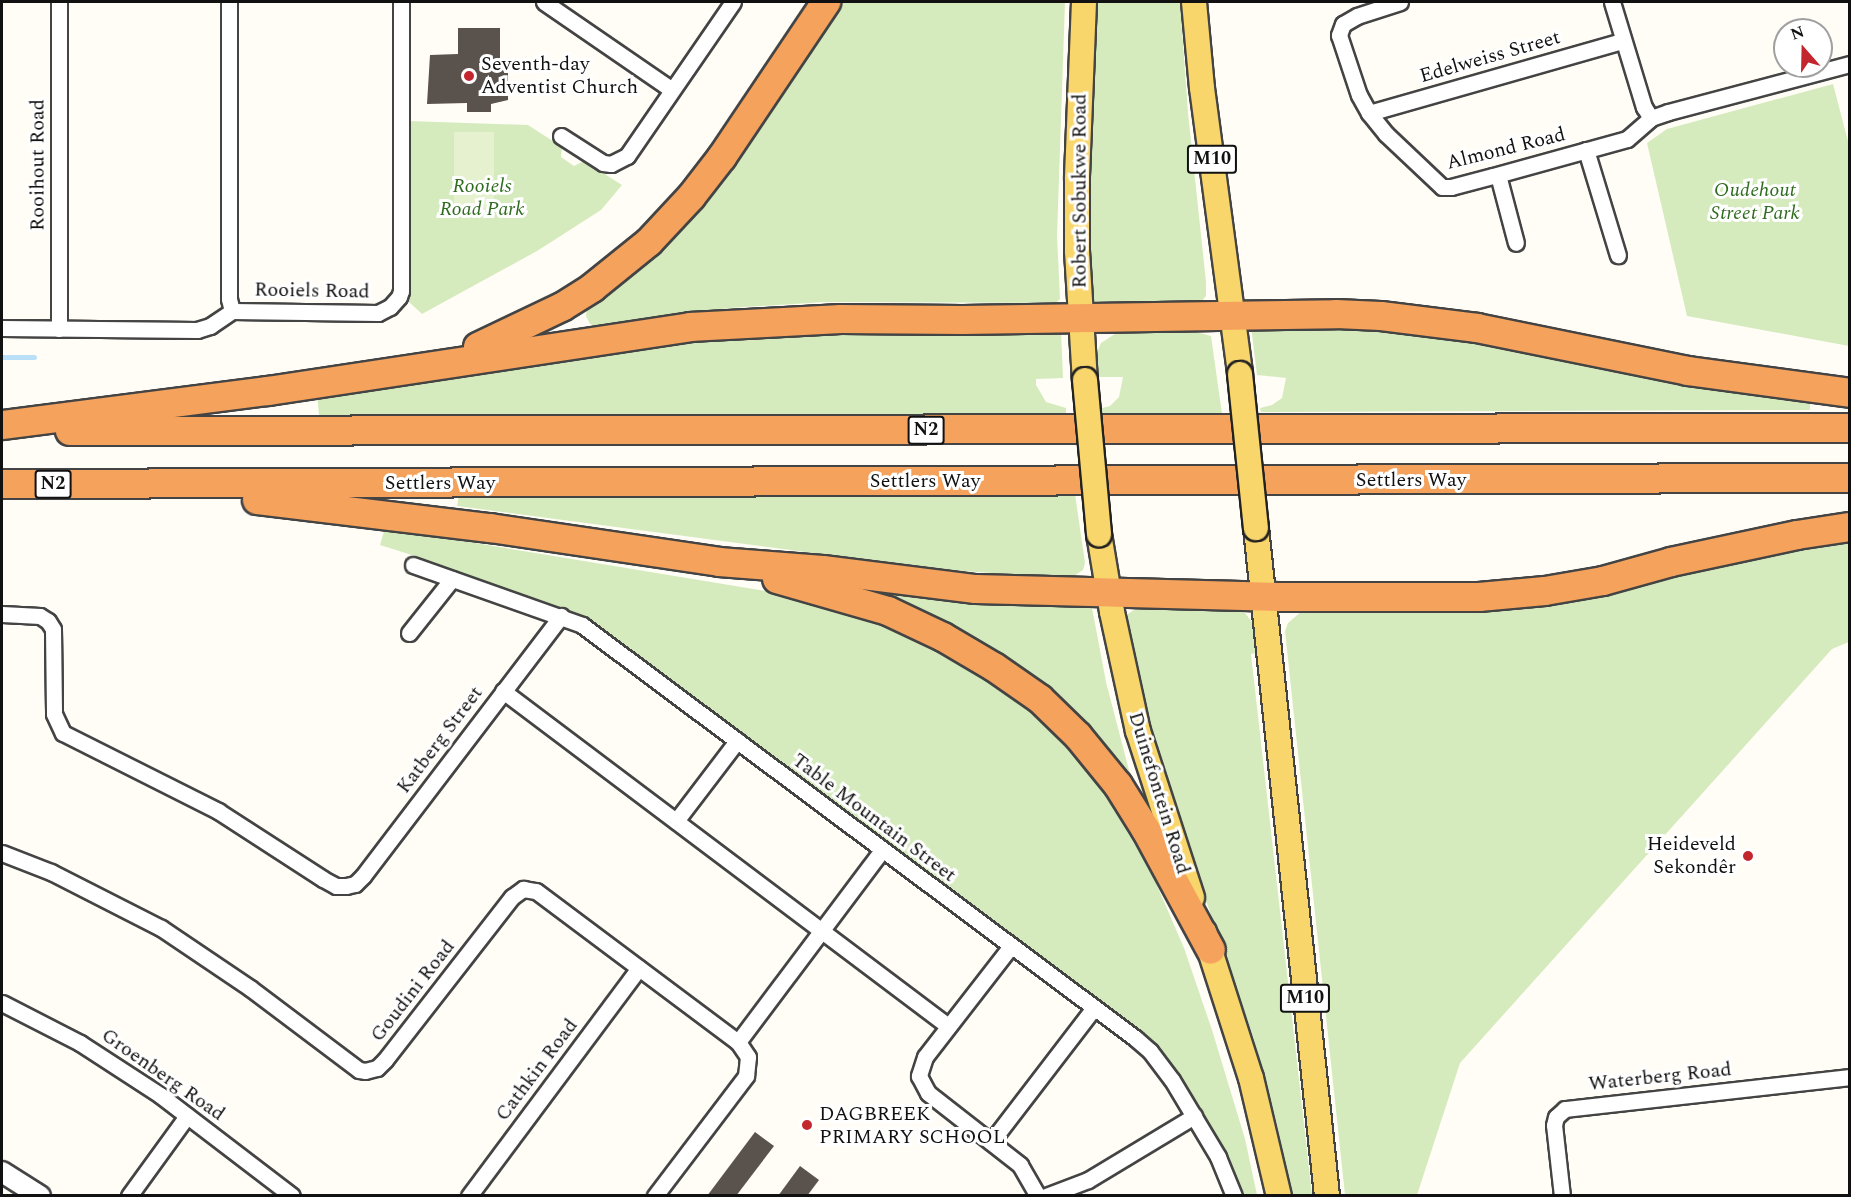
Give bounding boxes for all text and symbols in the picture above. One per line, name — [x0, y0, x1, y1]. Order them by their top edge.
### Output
north arrow — [1773, 18, 1833, 78]
text: N — [1787, 19, 1808, 46]
street label: Edelweiss Street — [1417, 25, 1563, 89]
place label: Seventh-day Adventist Church — [481, 52, 638, 99]
marker: Seventh-day Adventist Church — [462, 69, 476, 83]
street label: Robert Sobukwe Road — [1068, 93, 1092, 289]
street label: Rooihout Road — [26, 99, 50, 231]
street label: Almond Road — [1444, 123, 1568, 175]
road number: M10 — [1186, 144, 1238, 174]
park label: Rooiels Road Park — [439, 174, 525, 221]
park label: Oudehout Street Park — [1710, 178, 1800, 225]
street label: Rooiels Road — [254, 278, 370, 304]
road number: N2 — [906, 415, 946, 445]
street label: Settlers Way — [1356, 468, 1466, 492]
road number: N2 — [34, 469, 72, 499]
street label: Settlers Way — [870, 469, 980, 493]
street label: Settlers Way — [385, 471, 495, 495]
street label: Katberg Street — [392, 682, 488, 798]
street label: Duinefontein Road — [1123, 709, 1195, 877]
street label: Table Mountain Street — [787, 748, 961, 888]
place label: Heideveld Sekondêr — [1647, 832, 1736, 879]
marker: Heideveld Sekondêr — [1741, 849, 1755, 863]
street label: Goudini Road — [366, 935, 460, 1047]
road number: M10 — [1280, 983, 1330, 1013]
street label: Cathkin Road — [491, 1014, 583, 1126]
street label: Groenberg Road — [97, 1024, 229, 1126]
street label: Waterberg Road — [1587, 1058, 1733, 1096]
place label: DAGBREEK PRIMARY SCHOOL — [819, 1102, 1005, 1149]
marker: DAGBREEK PRIMARY SCHOOL — [800, 1118, 814, 1132]

